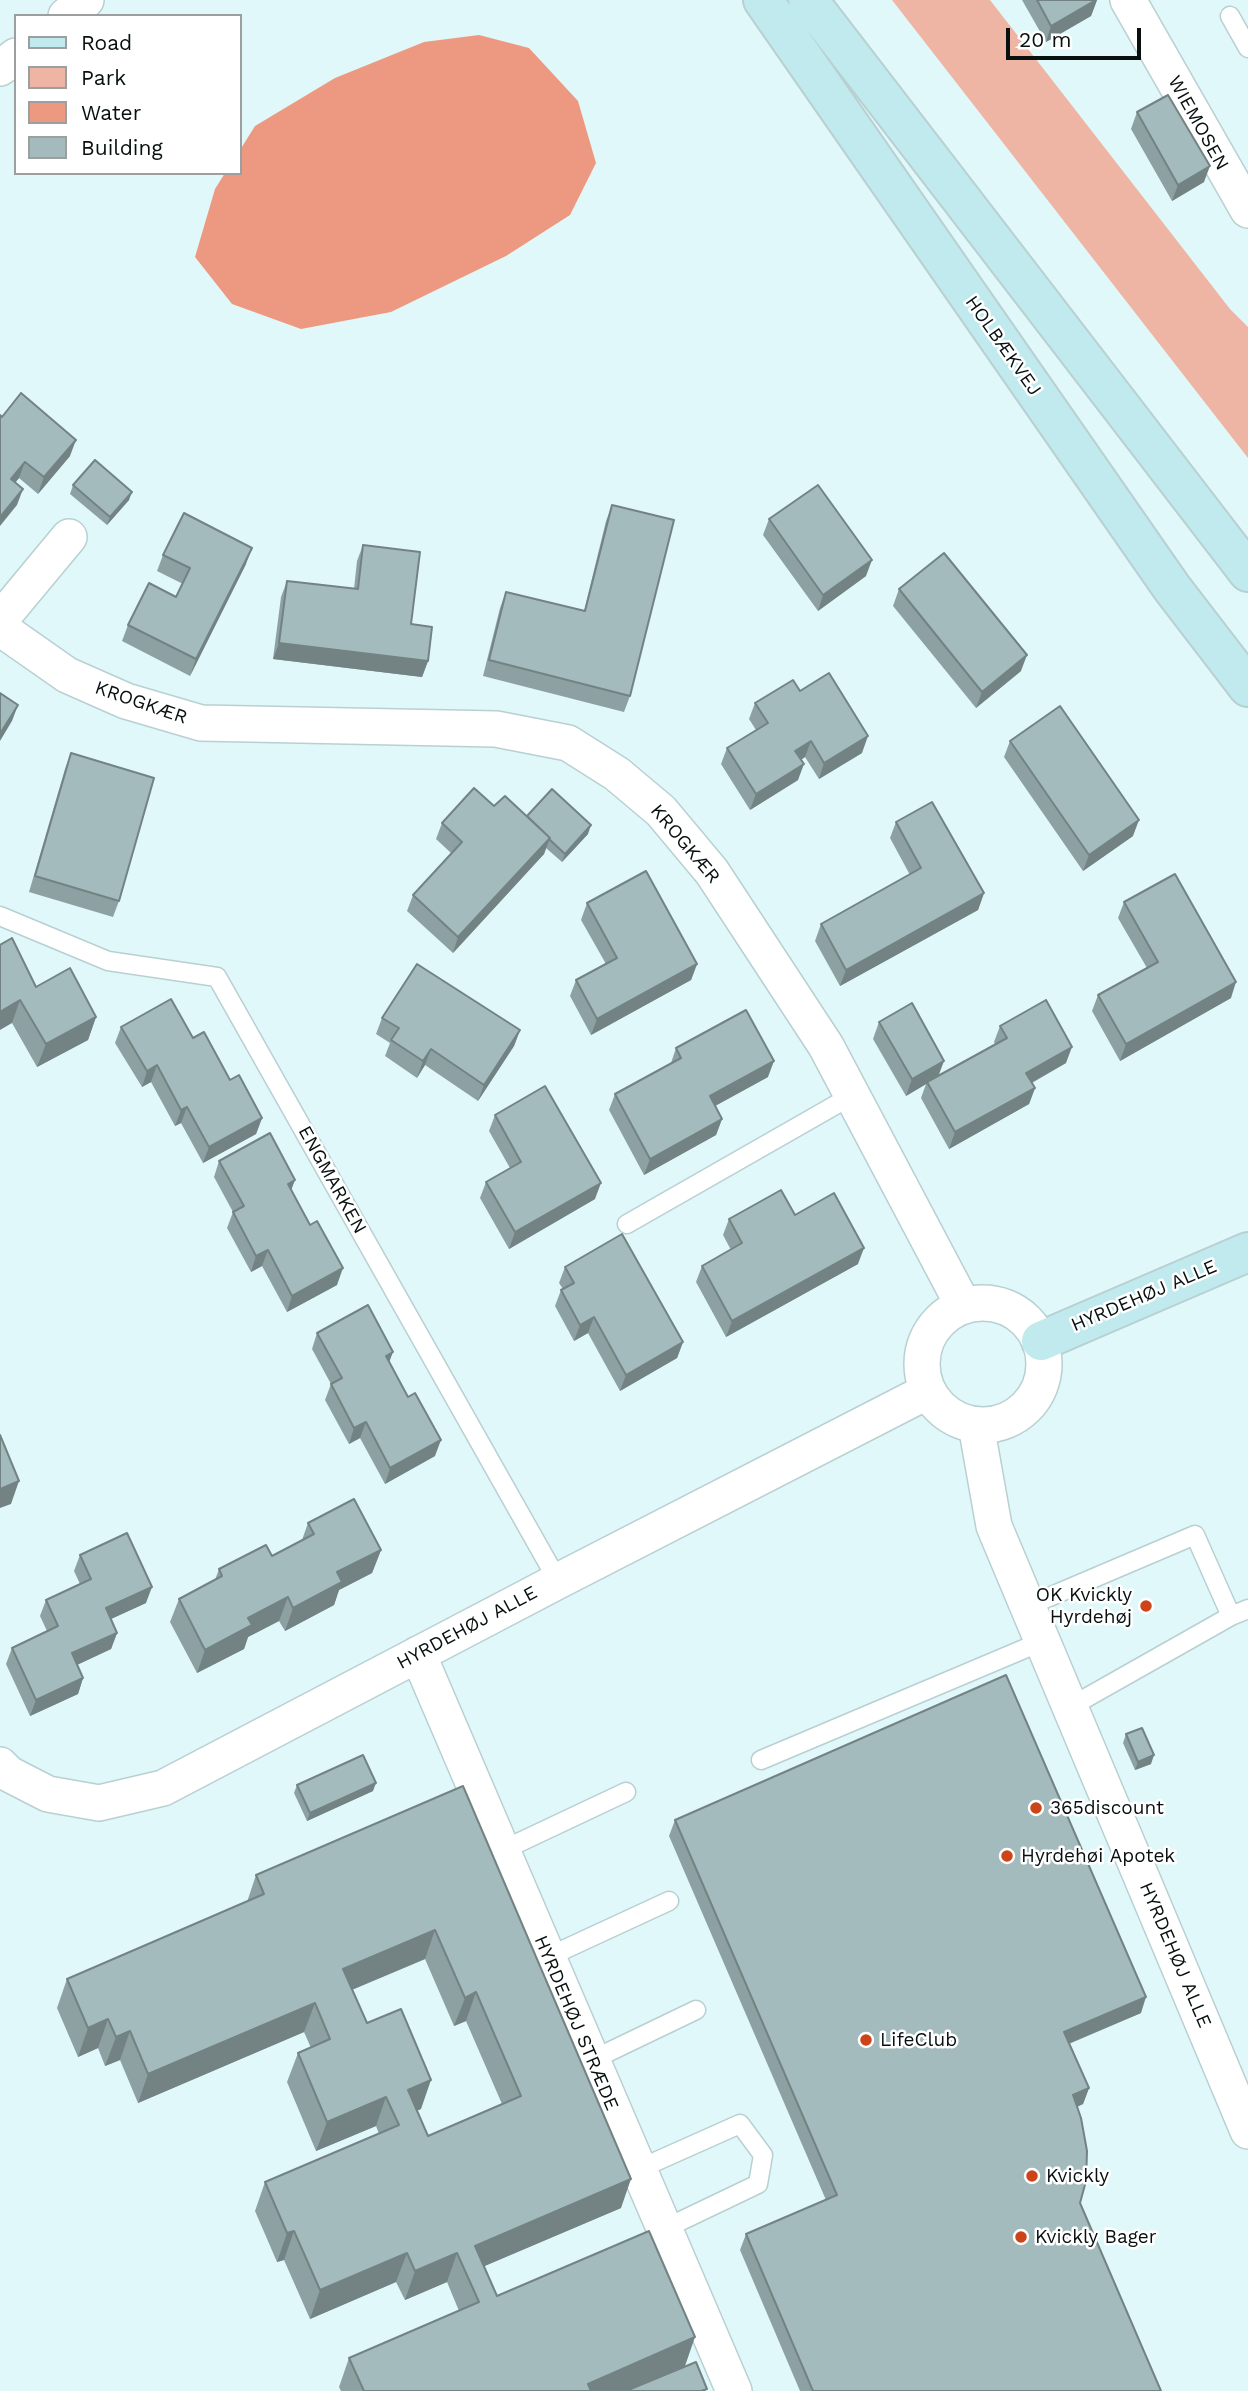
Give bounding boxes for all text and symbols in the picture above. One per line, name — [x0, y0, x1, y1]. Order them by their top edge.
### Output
legend — [14, 14, 242, 175]
scale bar — [1010, 14, 1145, 58]
text: 20 m — [1019, 27, 1071, 52]
text: Road — [81, 30, 132, 55]
text: Park — [81, 65, 126, 90]
street label: WIEMOSEN — [1163, 72, 1233, 174]
text: Water — [81, 100, 141, 125]
text: Building — [81, 135, 163, 160]
street label: HOLBÆKVEJ — [960, 291, 1046, 401]
street label: KROGKÆR — [92, 677, 190, 729]
street label: KROGKÆR — [645, 800, 725, 888]
street label: ENGMARKEN — [293, 1122, 371, 1238]
street label: HYRDEHØJ ALLE — [1068, 1255, 1220, 1337]
street label: HYRDEHØJ ALLE — [393, 1581, 541, 1675]
place label: OK Kvickly Hyrdehøj — [1036, 1584, 1132, 1628]
marker: OK Kvickly Hyrdehøj — [1138, 1598, 1154, 1614]
place label: 365discount — [1050, 1797, 1164, 1819]
marker: 365discount — [1028, 1800, 1044, 1816]
place label: Hyrdehøi Apotek — [1021, 1845, 1175, 1867]
marker: Hyrdehøi Apotek — [999, 1848, 1015, 1864]
street label: HYRDEHØJ ALLE — [1134, 1879, 1216, 2031]
street label: HYRDEHØJ STRÆDE — [529, 1932, 623, 2114]
place label: LifeClub — [880, 2029, 957, 2051]
marker: LifeClub — [858, 2032, 874, 2048]
place label: Kvickly — [1046, 2165, 1109, 2187]
marker: Kvickly — [1024, 2168, 1040, 2184]
place label: Kvickly Bager — [1035, 2226, 1157, 2248]
marker: Kvickly Bager — [1013, 2229, 1029, 2245]

